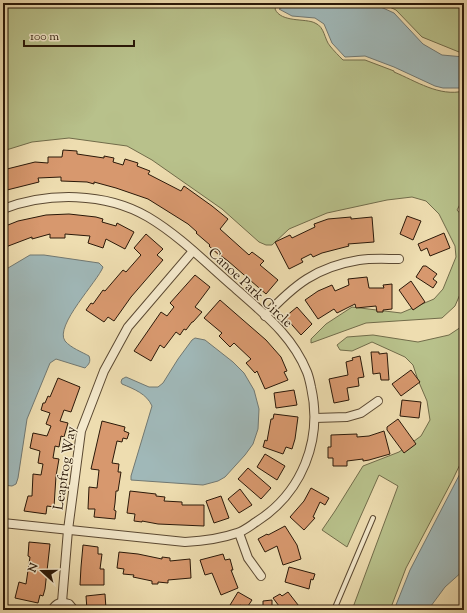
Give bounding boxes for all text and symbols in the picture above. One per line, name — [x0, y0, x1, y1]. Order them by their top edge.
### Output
scale bar — [24, 22, 134, 48]
text: 100 m — [30, 28, 59, 46]
street label: Canoe Park Circle — [203, 244, 296, 333]
street label: Leapfrog Way — [49, 425, 82, 512]
north arrow — [22, 551, 62, 591]
text: N — [24, 561, 43, 576]

